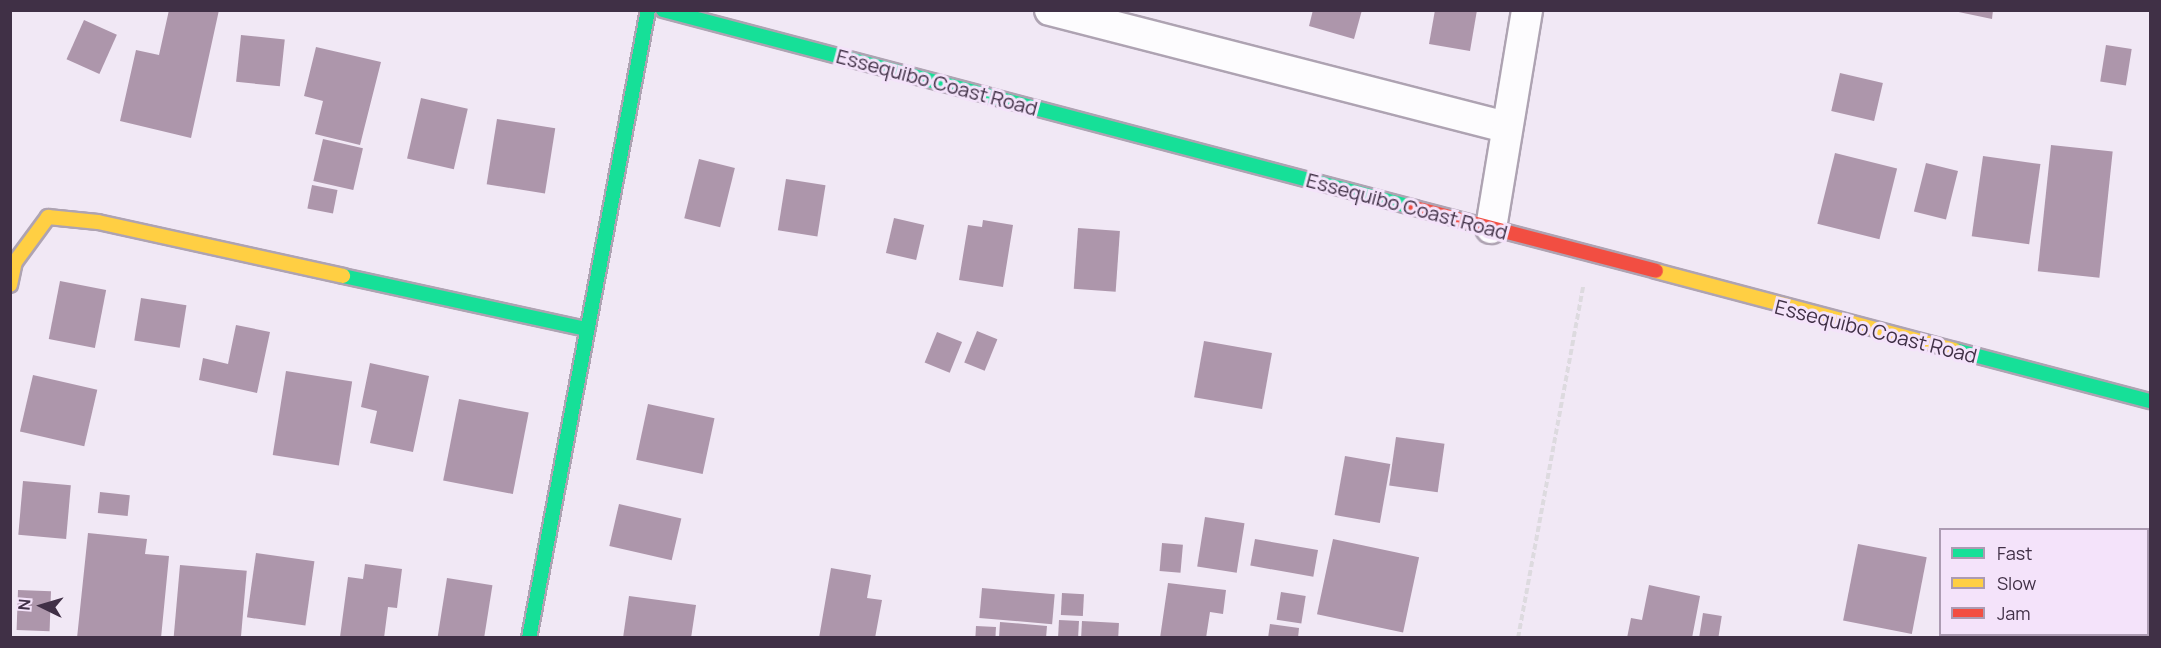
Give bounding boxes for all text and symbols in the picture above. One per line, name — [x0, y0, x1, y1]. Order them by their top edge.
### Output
street label: Essequibo Coast Road — [834, 44, 1040, 120]
street label: Essequibo Coast Road — [1304, 168, 1510, 244]
street label: Essequibo Coast Road — [1773, 294, 1979, 368]
legend — [1939, 528, 2149, 636]
text: Fast — [1997, 541, 2032, 565]
text: Slow — [1997, 571, 2036, 595]
north arrow — [12, 576, 72, 636]
text: N — [13, 598, 36, 611]
text: Jam — [1997, 601, 2031, 625]

